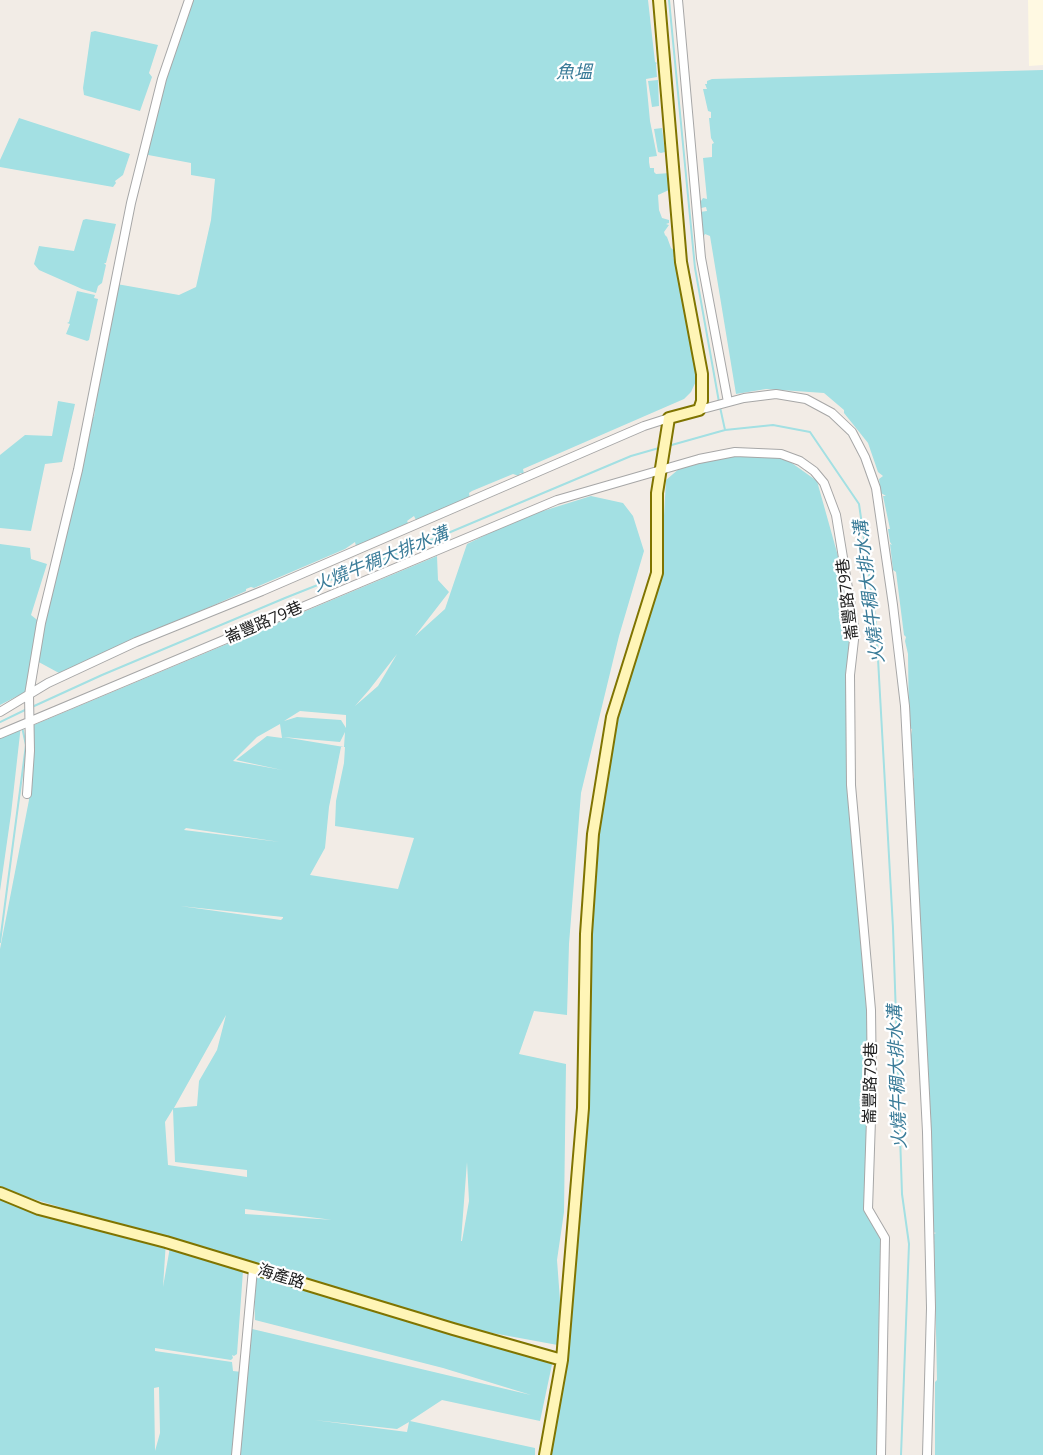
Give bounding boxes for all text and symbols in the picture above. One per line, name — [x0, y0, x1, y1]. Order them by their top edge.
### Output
water label: 魚塭 — [556, 62, 592, 84]
water label: 火燒牛稠大排水溝 — [851, 519, 889, 665]
water label: 火燒牛稠大排水溝 — [310, 523, 452, 597]
street label: 崙豐路79巷 — [833, 557, 863, 641]
street label: 崙豐路79巷 — [222, 598, 306, 648]
water label: 火燒牛稠大排水溝 — [885, 1005, 911, 1149]
street label: 崙豐路79巷 — [861, 1042, 881, 1124]
street label: 海產路 — [255, 1261, 307, 1293]

